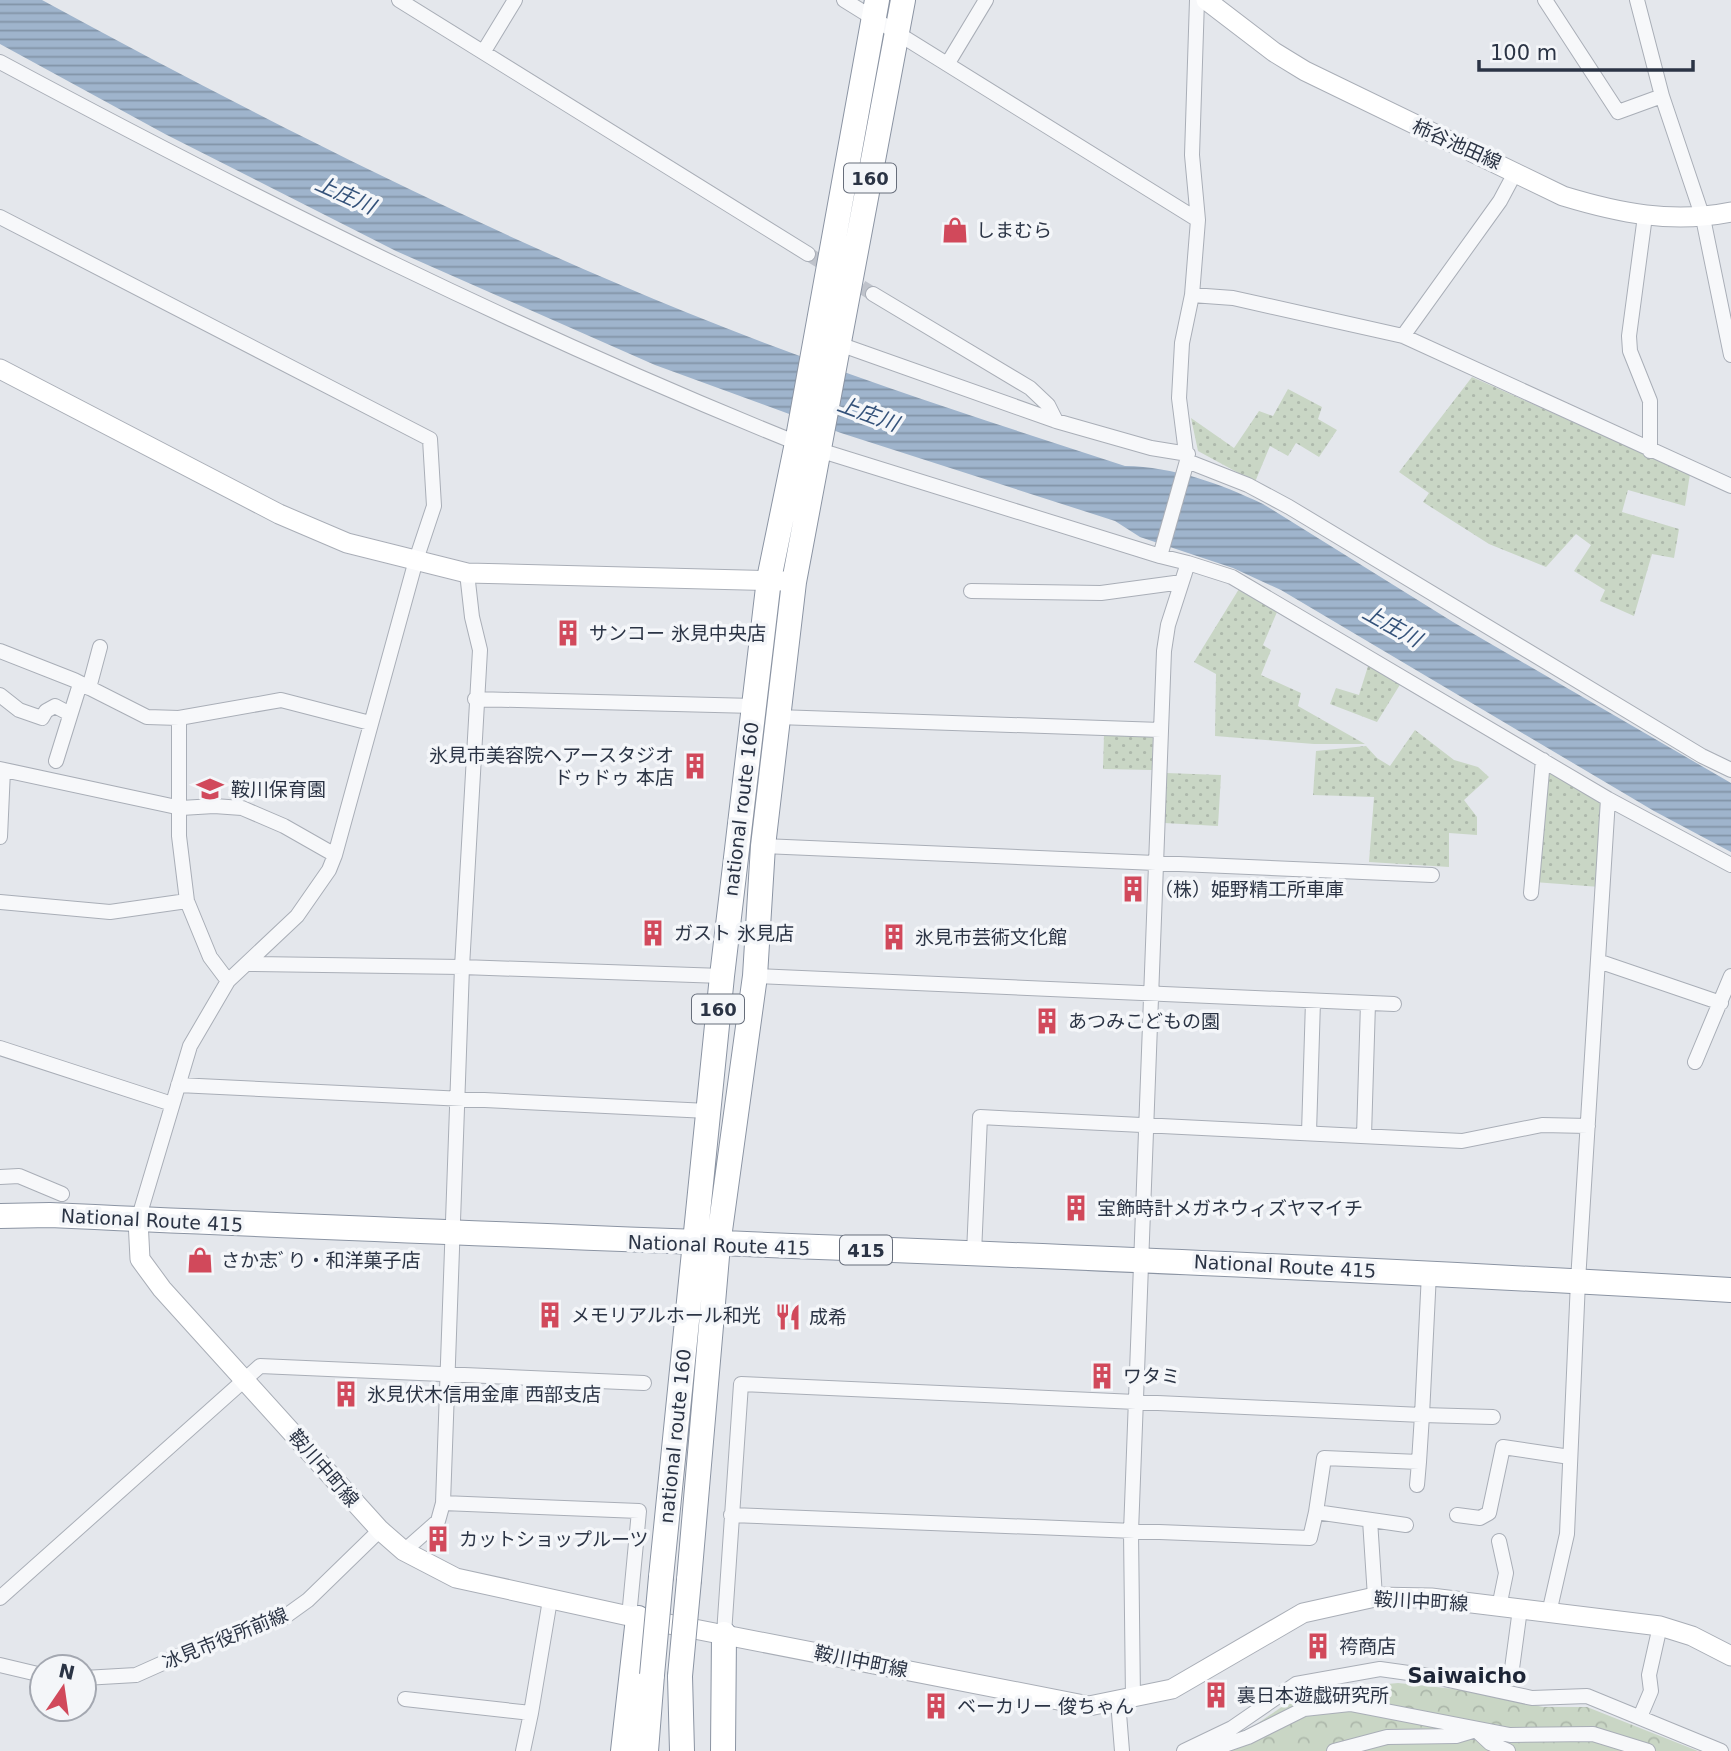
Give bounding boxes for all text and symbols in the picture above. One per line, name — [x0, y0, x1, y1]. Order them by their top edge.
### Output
scale bar — [1479, 28, 1692, 72]
text: 100 m — [1490, 41, 1557, 65]
street label: 柿谷池田線 — [1409, 115, 1505, 173]
road number: 160 — [844, 163, 896, 192]
water label: 上庄川 — [311, 171, 380, 220]
shop icon: しまむら — [940, 215, 970, 245]
place label: しまむら — [976, 219, 1052, 241]
water label: 上庄川 — [834, 392, 904, 437]
water label: 上庄川 — [1359, 600, 1427, 653]
building icon: サンコー 氷見中央店 — [553, 618, 583, 648]
place label: サンコー 氷見中央店 — [589, 622, 766, 644]
street label: national route 160 — [719, 721, 763, 897]
place label: 氷見市美容院ヘアースタジオ ドゥドゥ 本店 — [429, 744, 674, 788]
building icon: 氷見市美容院ヘアースタジオ ドゥドゥ 本店 — [680, 751, 710, 781]
school or university icon: 鞍川保育園 — [195, 774, 225, 804]
place label: 鞍川保育園 — [231, 778, 326, 800]
building icon: （株）姫野精工所車庫 — [1118, 874, 1148, 904]
place label: （株）姫野精工所車庫 — [1154, 878, 1344, 900]
building icon: ガスト 氷見店 — [638, 918, 668, 948]
place label: ガスト 氷見店 — [674, 922, 794, 944]
building icon: 氷見市芸術文化館 — [879, 922, 909, 952]
place label: 氷見市芸術文化館 — [915, 926, 1067, 948]
road number: 160 — [692, 994, 744, 1024]
building icon: あつみこどもの園 — [1032, 1006, 1062, 1036]
place label: あつみこどもの園 — [1068, 1010, 1220, 1032]
building icon: 宝飾時計メガネウィズヤマイチ — [1061, 1193, 1091, 1223]
place label: 宝飾時計メガネウィズヤマイチ — [1097, 1197, 1363, 1219]
street label: National Route 415 — [60, 1204, 244, 1236]
street label: National Route 415 — [627, 1231, 811, 1259]
road number: 415 — [840, 1236, 892, 1265]
shop icon: さか志ﾞり・和洋菓子店 — [185, 1245, 215, 1275]
place label: さか志ﾞり・和洋菓子店 — [221, 1249, 421, 1271]
street label: National Route 415 — [1193, 1250, 1377, 1282]
building icon: メモリアルホール和光 — [535, 1300, 565, 1330]
restaurant icon: 成希 — [773, 1302, 803, 1332]
place label: メモリアルホール和光 — [571, 1304, 761, 1326]
place label: 成希 — [809, 1306, 847, 1328]
street label: national route 160 — [655, 1348, 695, 1524]
building icon: ワタミ — [1087, 1361, 1117, 1391]
place label: ワタミ — [1123, 1365, 1180, 1387]
building icon: 氷見伏木信用金庫 西部支店 — [331, 1379, 361, 1409]
place label: 氷見伏木信用金庫 西部支店 — [367, 1383, 601, 1405]
street label: 鞍川中町線 — [285, 1425, 363, 1511]
building icon: カットショップルーツ — [423, 1524, 453, 1554]
place label: カットショップルーツ — [459, 1528, 649, 1550]
street label: 鞍川中町線 — [1373, 1588, 1469, 1614]
street label: 冰見市役所前線 — [159, 1603, 291, 1673]
building icon: 袴商店 — [1303, 1631, 1333, 1661]
place label: 袴商店 — [1339, 1635, 1396, 1657]
street label: 鞍川中町線 — [812, 1641, 910, 1681]
north arrow — [28, 1653, 98, 1723]
text: N — [57, 1659, 77, 1684]
district label: Saiwaicho — [1407, 1664, 1527, 1688]
building icon: 裏日本遊戯研究所 — [1201, 1680, 1231, 1710]
place label: 裏日本遊戯研究所 — [1237, 1684, 1389, 1706]
building icon: ベーカリー 俊ちゃん — [921, 1691, 951, 1721]
place label: ベーカリー 俊ちゃん — [957, 1695, 1134, 1717]

